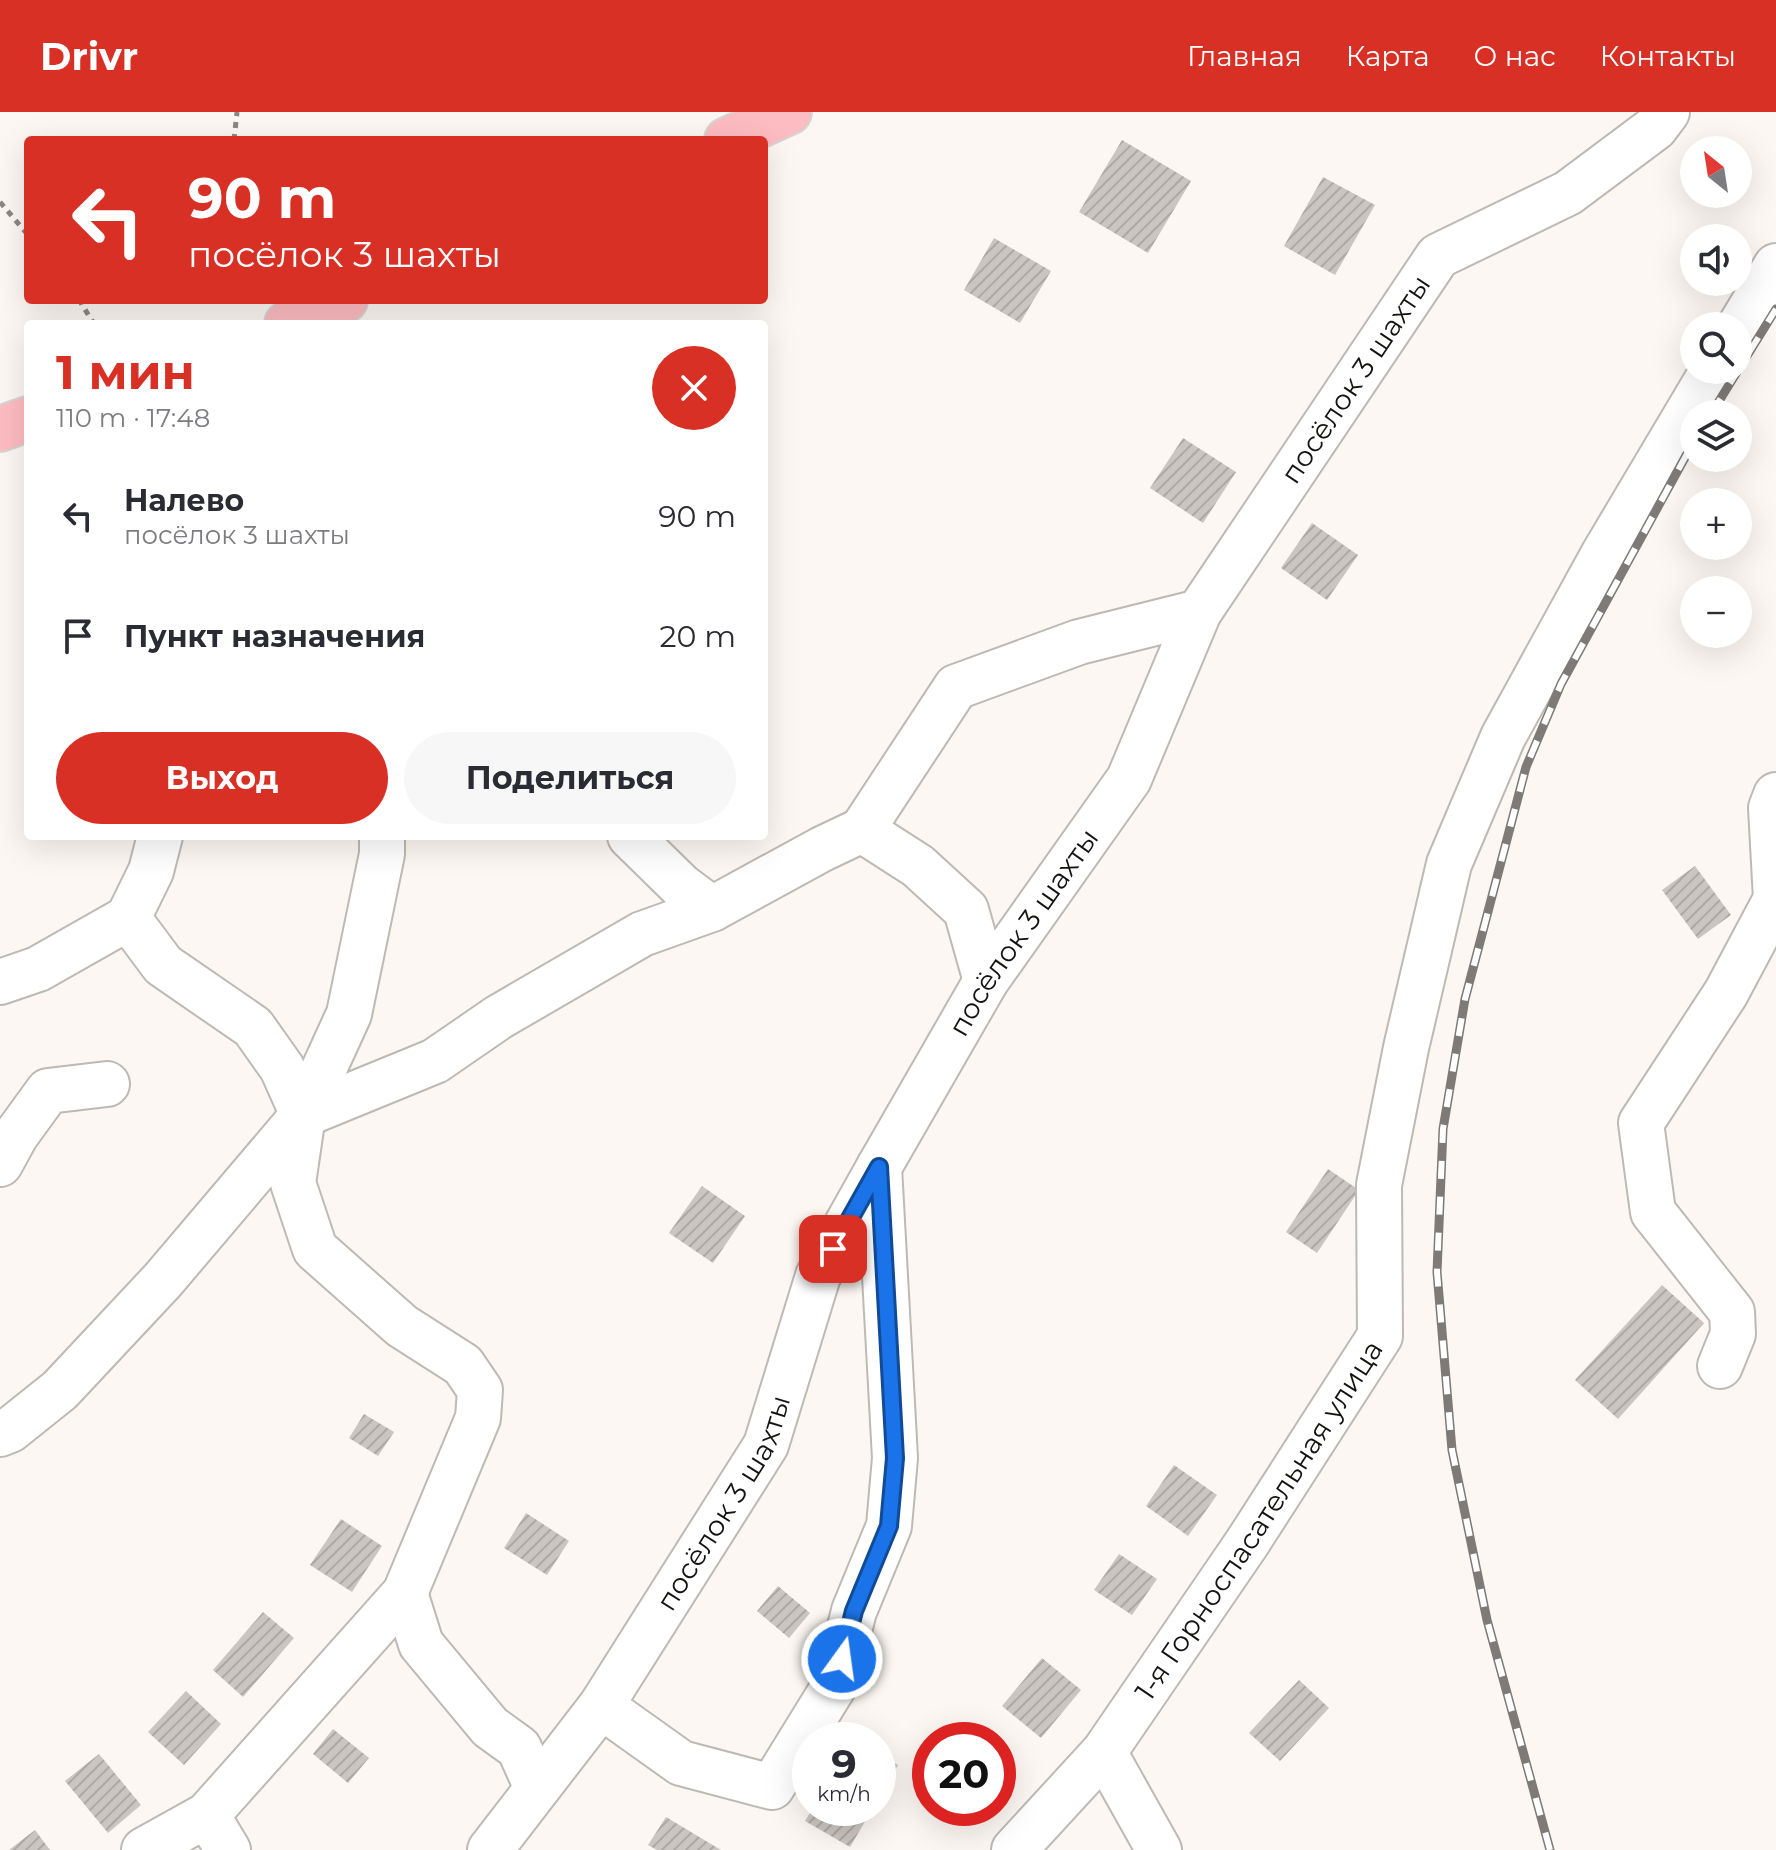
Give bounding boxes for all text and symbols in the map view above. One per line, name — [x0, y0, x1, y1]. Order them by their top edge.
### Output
text: Drivr — [40, 33, 138, 80]
text: Главная — [1187, 39, 1302, 73]
text: Карта — [1346, 39, 1430, 73]
text: О нас — [1474, 39, 1556, 73]
text: Контакты — [1600, 39, 1736, 73]
north arrow — [1680, 136, 1752, 208]
map controls — [1680, 136, 1752, 648]
text: 90 m — [188, 164, 336, 232]
icon: left — [56, 168, 160, 272]
button: sound — [1680, 224, 1752, 296]
text: посёлок 3 шахты — [188, 232, 501, 276]
street label: посёлок 3 шахты — [1273, 269, 1437, 490]
button: search — [1680, 312, 1752, 384]
text: 1 мин — [56, 343, 195, 401]
button: close — [652, 346, 736, 430]
button: layers — [1680, 400, 1752, 472]
text: 110 m · 17:48 — [56, 402, 210, 434]
text: Налево — [124, 482, 244, 519]
button: + — [1680, 488, 1752, 560]
icon: left — [56, 494, 100, 538]
text: 90 m — [658, 498, 736, 535]
text: посёлок 3 шахты — [124, 519, 350, 551]
button: − — [1680, 576, 1752, 648]
icon: arrive — [56, 614, 100, 658]
text: Пункт назначения — [124, 618, 425, 655]
text: 20 m — [659, 618, 736, 655]
button: Выход — [56, 732, 388, 824]
button: Поделиться — [404, 732, 736, 824]
street label: посёлок 3 шахты — [941, 822, 1106, 1042]
pin — [799, 1215, 867, 1283]
icon: arrive — [811, 1227, 855, 1271]
street label: 1-я Горноспасательная улица — [1128, 1334, 1390, 1706]
street label: посёлок 3 шахты — [649, 1391, 797, 1617]
position arrow — [800, 1617, 884, 1701]
speed limit sign: 20 — [912, 1722, 1016, 1826]
text: 9 — [831, 1739, 857, 1788]
text: km/h — [817, 1782, 871, 1806]

